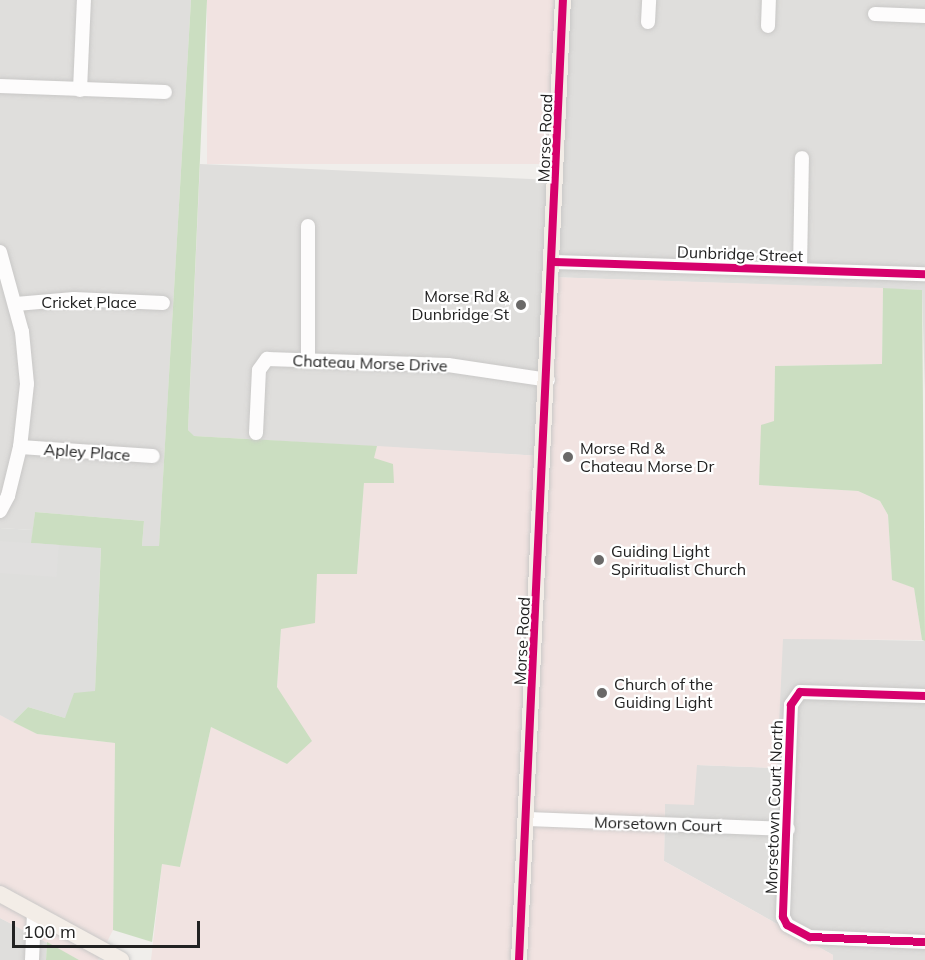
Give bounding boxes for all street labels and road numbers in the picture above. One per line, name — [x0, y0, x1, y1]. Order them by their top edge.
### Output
street label: Morse Road — [534, 93, 556, 183]
street label: Dunbridge Street — [677, 242, 803, 266]
street label: Cricket Place — [41, 292, 137, 312]
street label: Chateau Morse Drive — [292, 351, 448, 375]
street label: Apley Place — [43, 439, 131, 465]
street label: Morse Road — [510, 596, 534, 686]
street label: Morsetown Court North — [761, 720, 787, 894]
street label: Morsetown Court — [594, 812, 722, 836]

